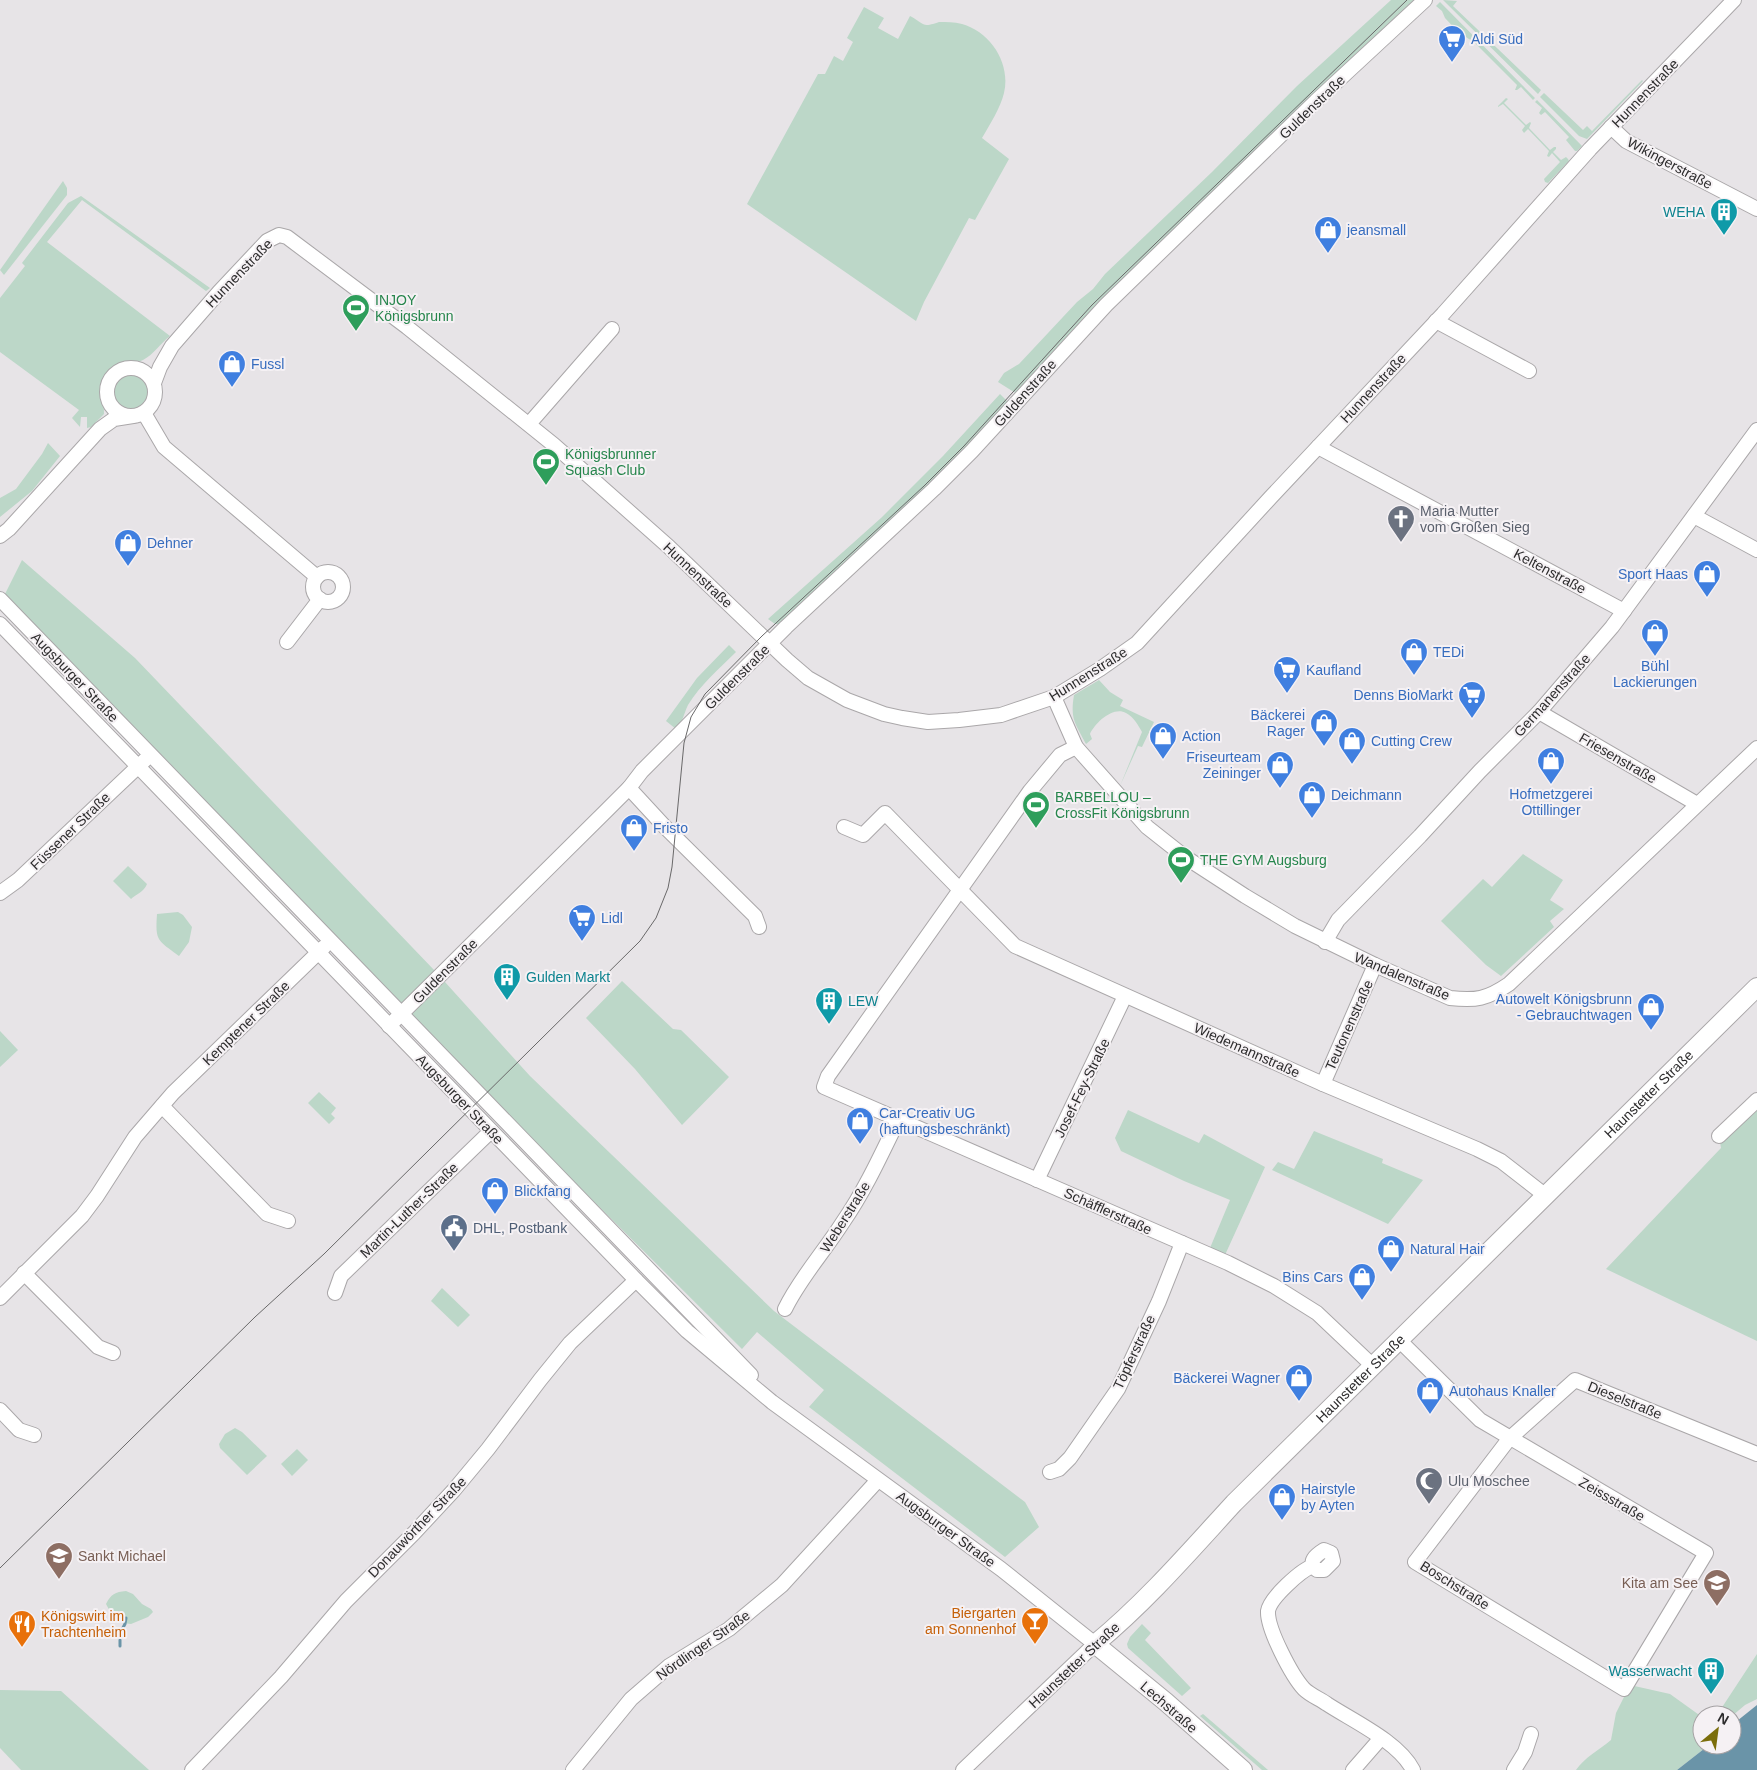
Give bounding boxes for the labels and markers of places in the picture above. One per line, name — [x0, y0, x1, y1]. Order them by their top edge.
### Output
supermarket icon: Aldi Süd — [1437, 24, 1467, 63]
place label: Aldi Süd — [1471, 31, 1523, 47]
building icon: WEHA — [1709, 197, 1739, 236]
place label: WEHA — [1663, 204, 1706, 220]
shop icon: jeansmall — [1313, 215, 1343, 254]
place label: jeansmall — [1346, 222, 1406, 238]
place label: INJOY Königsbrunn — [375, 292, 454, 324]
sports icon: INJOY Königsbrunn — [341, 293, 371, 332]
shop icon: Fussl — [217, 349, 247, 388]
place label: Fussl — [251, 356, 284, 372]
place label: Königsbrunner Squash Club — [565, 446, 656, 478]
sports icon: Königsbrunner Squash Club — [531, 447, 561, 486]
place label: Maria Mutter vom Großen Sieg — [1420, 503, 1530, 535]
church icon: Maria Mutter vom Großen Sieg — [1386, 504, 1416, 543]
shop icon: Dehner — [113, 528, 143, 567]
place label: Dehner — [147, 535, 193, 551]
shop icon: Sport Haas — [1692, 559, 1722, 598]
place label: Sport Haas — [1618, 566, 1688, 582]
shop icon: Bühl Lackierungen — [1640, 618, 1670, 657]
shop icon: TEDi — [1399, 637, 1429, 676]
place label: TEDi — [1433, 644, 1464, 660]
supermarket icon: Kaufland — [1272, 655, 1302, 694]
place label: Bühl Lackierungen — [1613, 658, 1697, 690]
place label: Kaufland — [1306, 662, 1361, 678]
supermarket icon: Denns BioMarkt — [1457, 680, 1487, 719]
place label: Denns BioMarkt — [1353, 687, 1453, 703]
place label: Bäckerei Rager — [1251, 707, 1305, 739]
shop icon: Bäckerei Rager — [1309, 708, 1339, 747]
shop icon: Action — [1148, 721, 1178, 760]
shop icon: Cutting Crew — [1337, 726, 1367, 765]
place label: Action — [1182, 728, 1221, 744]
place label: Cutting Crew — [1371, 733, 1453, 749]
shop icon: Hofmetzgerei Ottillinger — [1536, 746, 1566, 785]
place label: Friseurteam Zeininger — [1186, 749, 1261, 781]
shop icon: Friseurteam Zeininger — [1265, 750, 1295, 789]
shop icon: Deichmann — [1297, 780, 1327, 819]
place label: Hofmetzgerei Ottillinger — [1509, 786, 1593, 818]
place label: Deichmann — [1331, 787, 1402, 803]
place label: BARBELLOU – CrossFit Königsbrunn — [1055, 789, 1190, 821]
sports icon: BARBELLOU – CrossFit Königsbrunn — [1021, 790, 1051, 829]
shop icon: Fristo — [619, 813, 649, 852]
place label: Fristo — [653, 820, 688, 836]
sports icon: THE GYM Augsburg — [1166, 845, 1196, 884]
place label: THE GYM Augsburg — [1200, 852, 1327, 868]
supermarket icon: Lidl — [567, 903, 597, 942]
place label: Lidl — [601, 910, 623, 926]
building icon: Gulden Markt — [492, 962, 522, 1001]
place label: Gulden Markt — [526, 969, 610, 985]
building icon: LEW — [814, 986, 844, 1025]
place label: Autowelt Königsbrunn - Gebrauchtwagen — [1496, 991, 1632, 1023]
shop icon: Autowelt Königsbrunn - Gebrauchtwagen — [1636, 992, 1666, 1031]
place label: LEW — [848, 993, 879, 1009]
place label: Car-Creativ UG (haftungsbeschränkt) — [879, 1105, 1011, 1137]
shop icon: Car-Creativ UG (haftungsbeschränkt) — [845, 1106, 875, 1145]
shop icon: Blickfang — [480, 1176, 510, 1215]
place label: Blickfang — [514, 1183, 571, 1199]
public building icon: DHL, Postbank — [439, 1213, 469, 1252]
place label: DHL, Postbank — [473, 1220, 568, 1236]
shop icon: Natural Hair — [1376, 1234, 1406, 1273]
place label: Natural Hair — [1410, 1241, 1485, 1257]
shop icon: Bins Cars — [1347, 1262, 1377, 1301]
place label: Bins Cars — [1282, 1269, 1343, 1285]
shop icon: Bäckerei Wagner — [1284, 1363, 1314, 1402]
place label: Bäckerei Wagner — [1173, 1370, 1280, 1386]
shop icon: Autohaus Knaller — [1415, 1376, 1445, 1415]
place label: Autohaus Knaller — [1449, 1383, 1556, 1399]
mosque icon: Ulu Moschee — [1414, 1466, 1444, 1505]
place label: Ulu Moschee — [1448, 1473, 1530, 1489]
place label: Hairstyle by Ayten — [1301, 1481, 1356, 1513]
shop icon: Hairstyle by Ayten — [1267, 1482, 1297, 1521]
school or university icon: Sankt Michael — [44, 1541, 74, 1580]
place label: Sankt Michael — [78, 1548, 166, 1564]
school or university icon: Kita am See — [1702, 1568, 1732, 1607]
place label: Kita am See — [1622, 1575, 1698, 1591]
place label: Biergarten am Sonnenhof — [925, 1605, 1016, 1637]
bar icon: Biergarten am Sonnenhof — [1020, 1606, 1050, 1645]
place label: Königswirt im Trachtenheim — [41, 1608, 126, 1640]
restaurant icon: Königswirt im Trachtenheim — [7, 1609, 37, 1648]
building icon: Wasserwacht — [1696, 1656, 1726, 1695]
place label: Wasserwacht — [1608, 1663, 1692, 1679]

